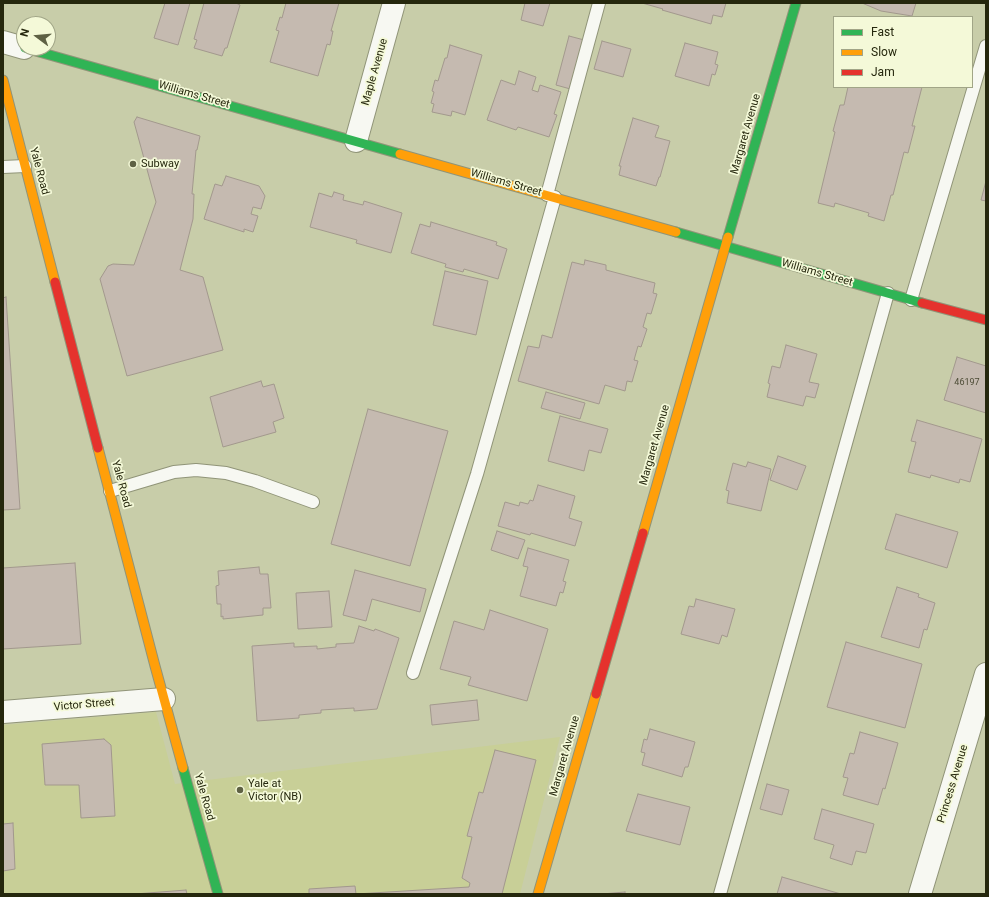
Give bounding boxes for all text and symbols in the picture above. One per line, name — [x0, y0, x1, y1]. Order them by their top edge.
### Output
north arrow — [16, 16, 56, 56]
legend — [833, 16, 973, 88]
text: Fast — [871, 25, 894, 39]
text: N — [18, 27, 32, 38]
street label: Maple Avenue — [359, 37, 391, 107]
text: Slow — [871, 45, 897, 59]
text: Jam — [871, 65, 895, 79]
street label: Williams Street — [157, 79, 231, 111]
street label: Margaret Avenue — [728, 92, 764, 176]
street label: Yale Road — [26, 146, 52, 196]
place label: Subway — [141, 157, 179, 171]
marker: Subway — [128, 159, 138, 169]
street label: Williams Street — [469, 167, 543, 199]
street label: Williams Street — [780, 257, 854, 289]
house number: 46197 — [954, 378, 980, 388]
street label: Margaret Avenue — [637, 403, 673, 487]
street label: Yale Road — [108, 459, 134, 509]
street label: Victor Street — [53, 696, 115, 714]
street label: Margaret Avenue — [547, 714, 583, 798]
street label: Princess Avenue — [935, 743, 971, 825]
street label: Yale Road — [191, 772, 217, 822]
place label: Yale at Victor (NB) — [248, 777, 302, 803]
marker: Yale at Victor (NB) — [235, 785, 245, 795]

